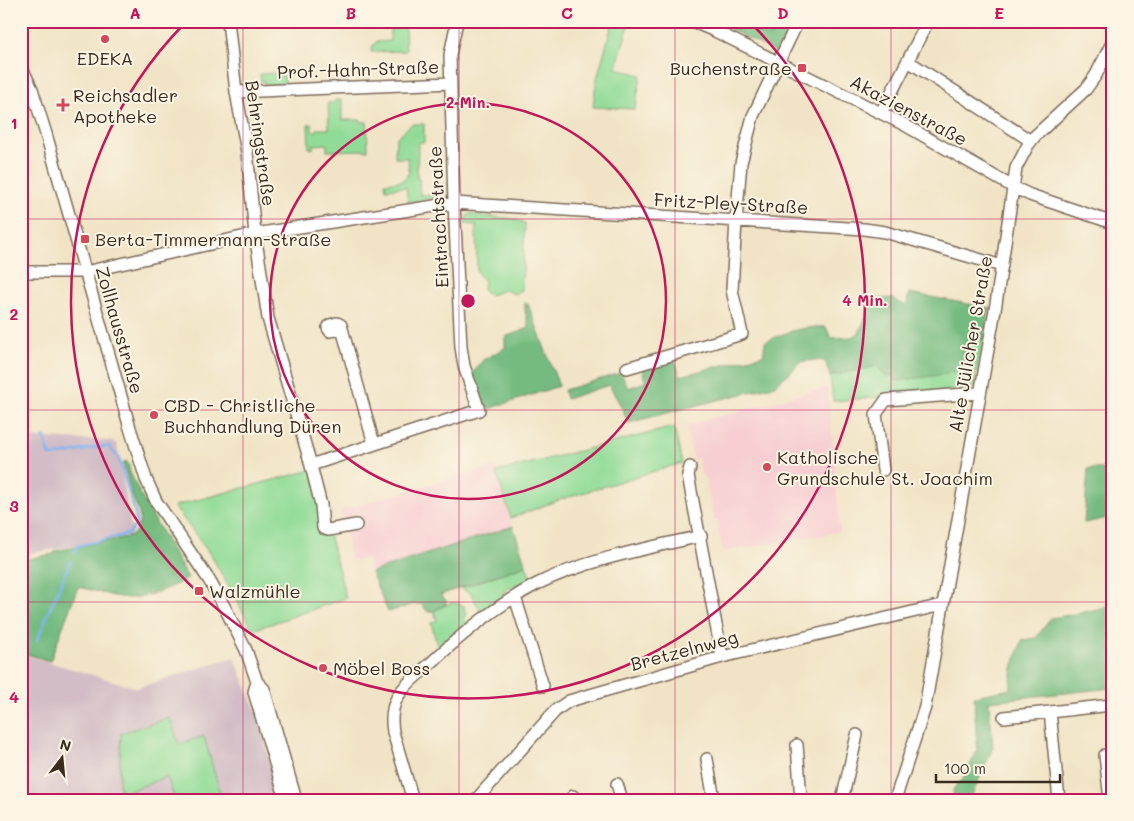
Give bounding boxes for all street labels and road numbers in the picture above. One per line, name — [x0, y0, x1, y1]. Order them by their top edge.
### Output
street label: Prof.-Hahn-Straße — [277, 54, 439, 84]
street label: Akazienstraße — [846, 69, 972, 151]
street label: Behringstraße — [240, 78, 282, 208]
street label: Eintrachtstraße — [422, 145, 454, 289]
street label: Fritz-Pley-Straße — [653, 187, 809, 219]
street label: Alte Jülicher Straße — [943, 254, 997, 434]
street label: Zollhausstraße — [90, 264, 150, 396]
street label: Bretzelnweg — [628, 624, 740, 676]

